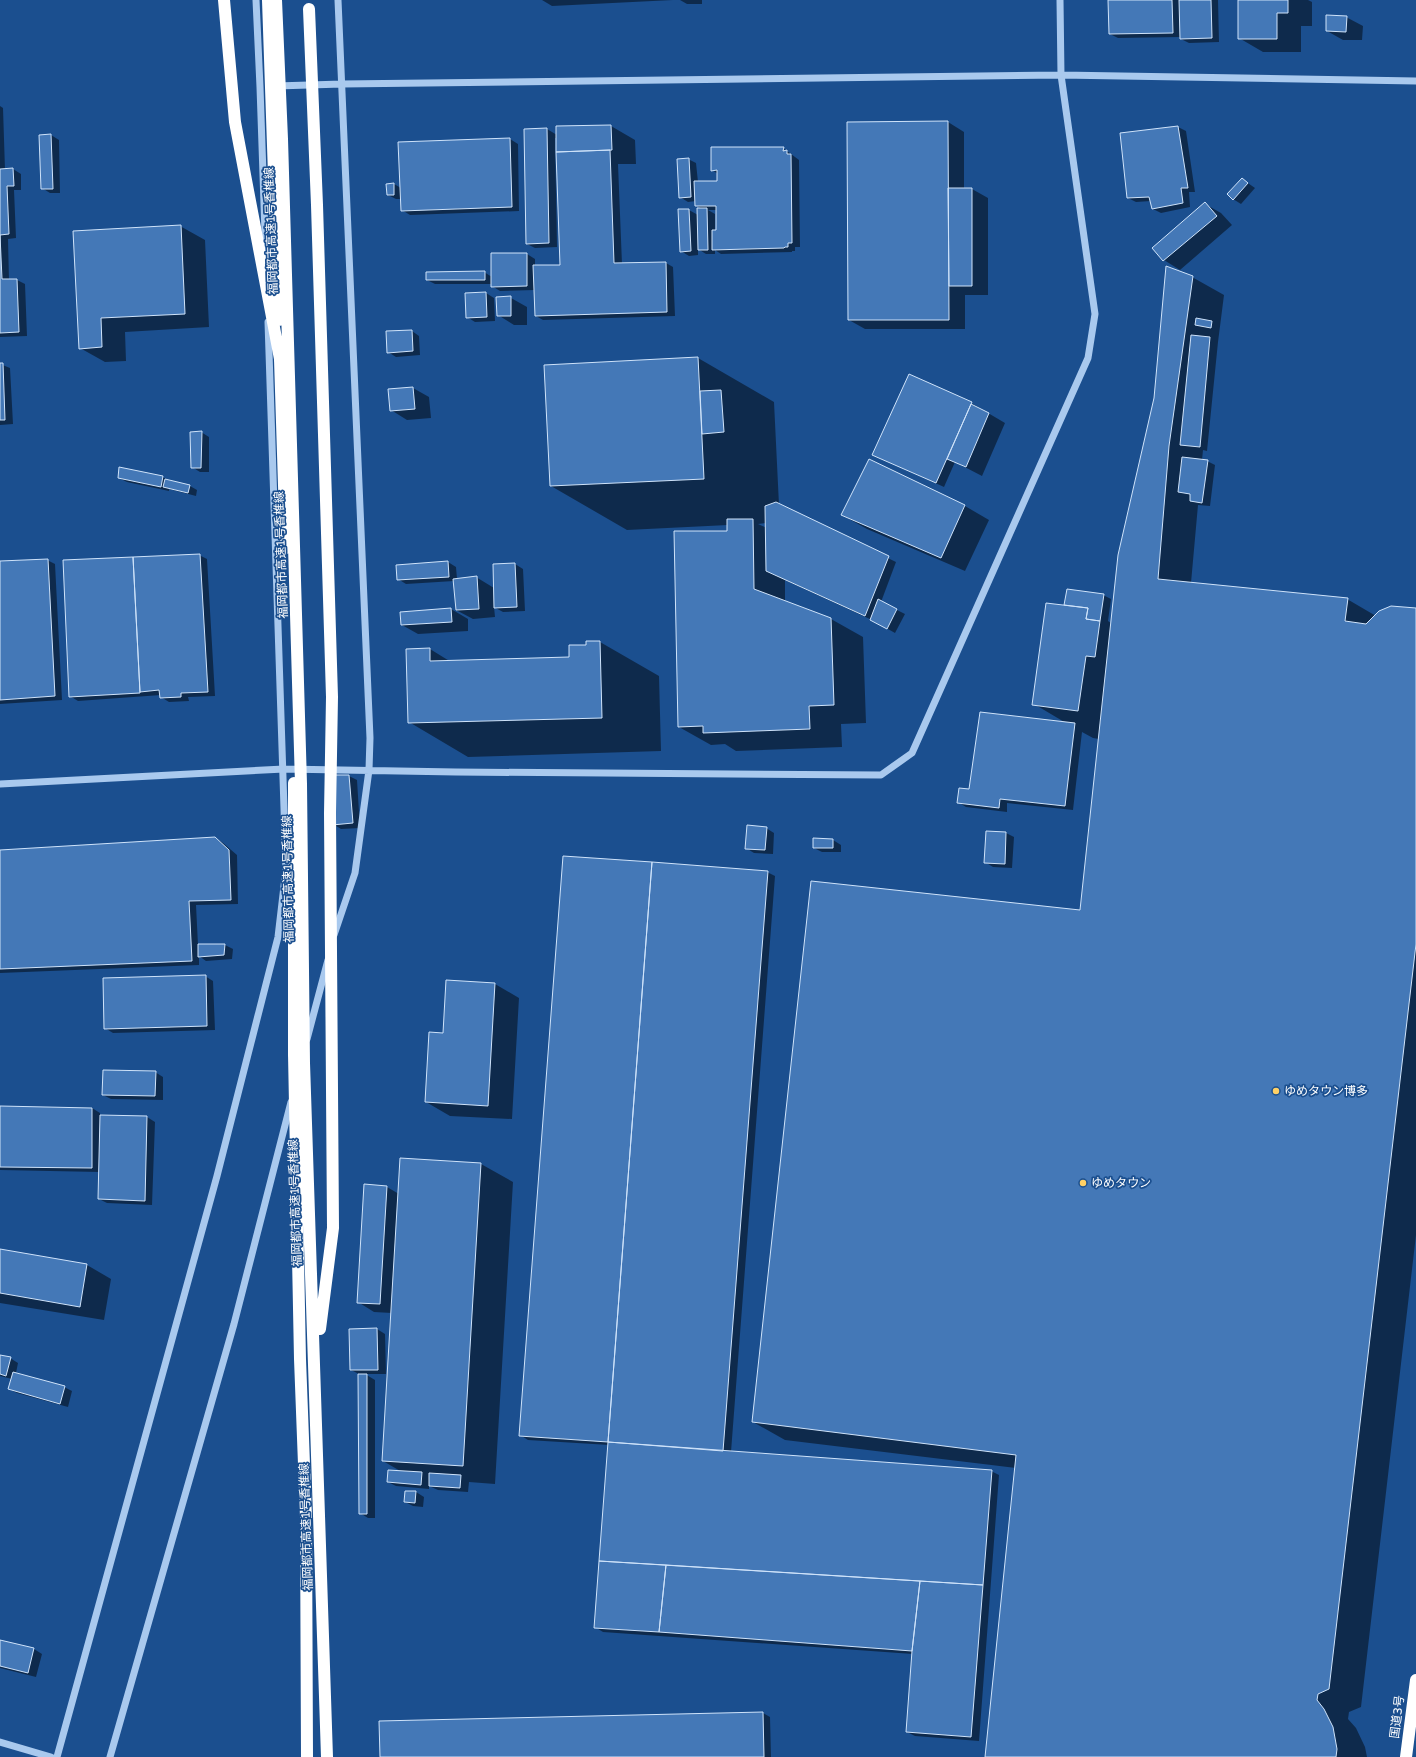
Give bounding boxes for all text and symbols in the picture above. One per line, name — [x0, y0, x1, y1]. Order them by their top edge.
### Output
street label: 福岡都市高速1号香椎線 — [262, 167, 280, 295]
street label: 福岡都市高速1号香椎線 — [272, 491, 290, 619]
street label: 福岡都市高速1号香椎線 — [280, 815, 296, 943]
place label: ゆめタウン博多 — [1284, 1084, 1368, 1098]
marker: ゆめタウン博多 — [1271, 1086, 1281, 1096]
street label: 福岡都市高速1号香椎線 — [286, 1139, 304, 1267]
place label: ゆめタウン — [1091, 1176, 1151, 1190]
marker: ゆめタウン — [1078, 1178, 1088, 1188]
street label: 福岡都市高速1号香椎線 — [297, 1463, 315, 1591]
street label: 国道3号 — [1387, 1695, 1407, 1739]

